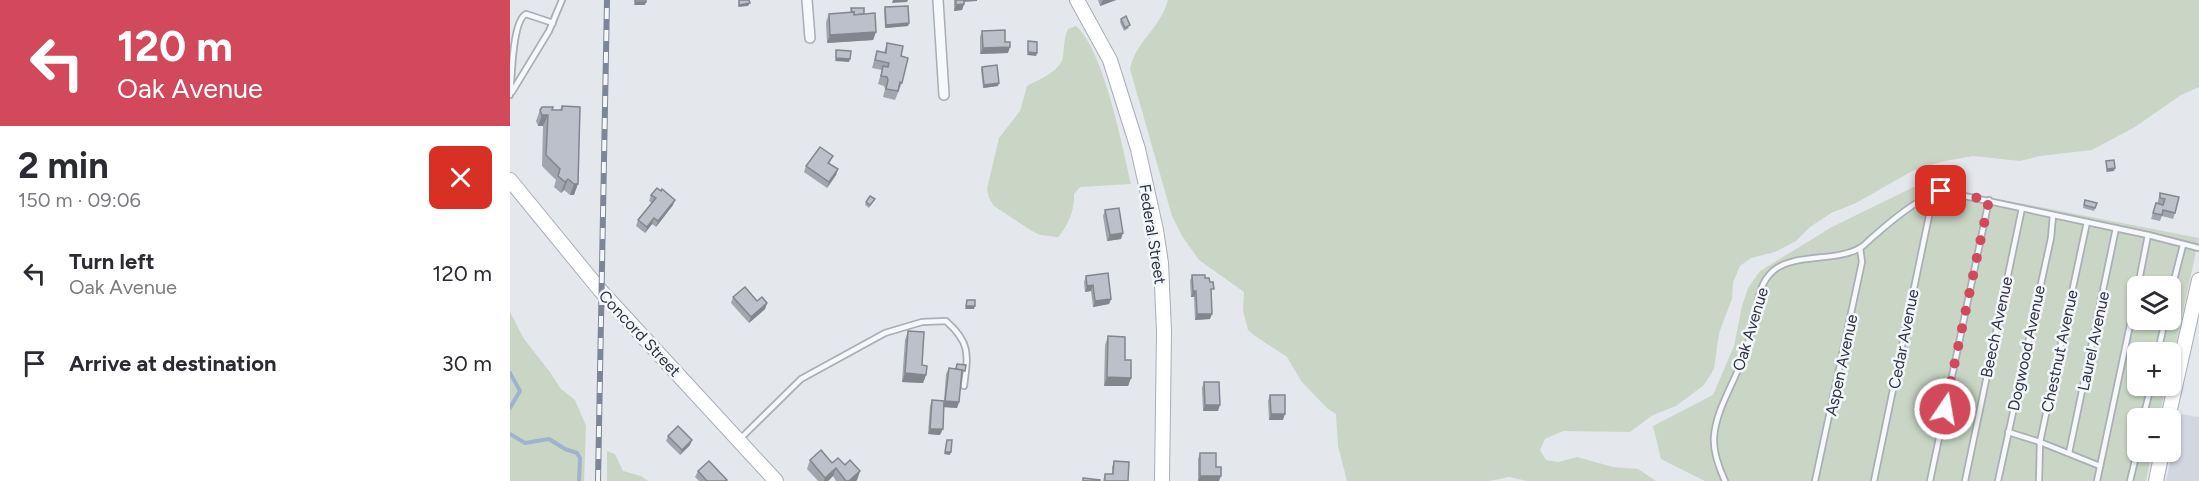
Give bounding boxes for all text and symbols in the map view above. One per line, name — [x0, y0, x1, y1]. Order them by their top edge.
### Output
text: 120 m — [117, 21, 233, 72]
icon: left — [18, 24, 96, 102]
text: Oak Avenue — [117, 72, 263, 105]
text: 2 min — [18, 144, 109, 187]
button: close — [429, 146, 492, 209]
pin — [1915, 165, 1966, 216]
icon: arrive — [1924, 174, 1957, 207]
street label: Federal Street — [1135, 183, 1170, 286]
text: 150 m · 09:06 — [18, 188, 141, 212]
text: Turn left — [69, 248, 155, 275]
icon: left — [18, 257, 51, 290]
text: 120 m — [432, 260, 492, 287]
text: Oak Avenue — [69, 275, 177, 299]
street label: Beech Avenue — [1976, 275, 2017, 379]
map controls — [2127, 276, 2181, 462]
button: layers — [2127, 276, 2181, 330]
street label: Dogwood Avenue — [2004, 283, 2049, 413]
street label: Oak Avenue — [1729, 285, 1772, 373]
street label: Concord Street — [595, 286, 685, 380]
street label: Cedar Avenue — [1885, 287, 1923, 391]
street label: Chestnut Avenue — [2037, 288, 2082, 414]
street label: Laurel Avenue — [2074, 289, 2113, 393]
street label: Aspen Avenue — [1821, 312, 1862, 418]
button: + — [2127, 342, 2181, 396]
icon: arrive — [18, 347, 51, 380]
text: Arrive at destination — [69, 350, 277, 377]
text: 30 m — [442, 350, 492, 377]
position arrow — [1913, 377, 1977, 441]
button: − — [2127, 408, 2181, 462]

